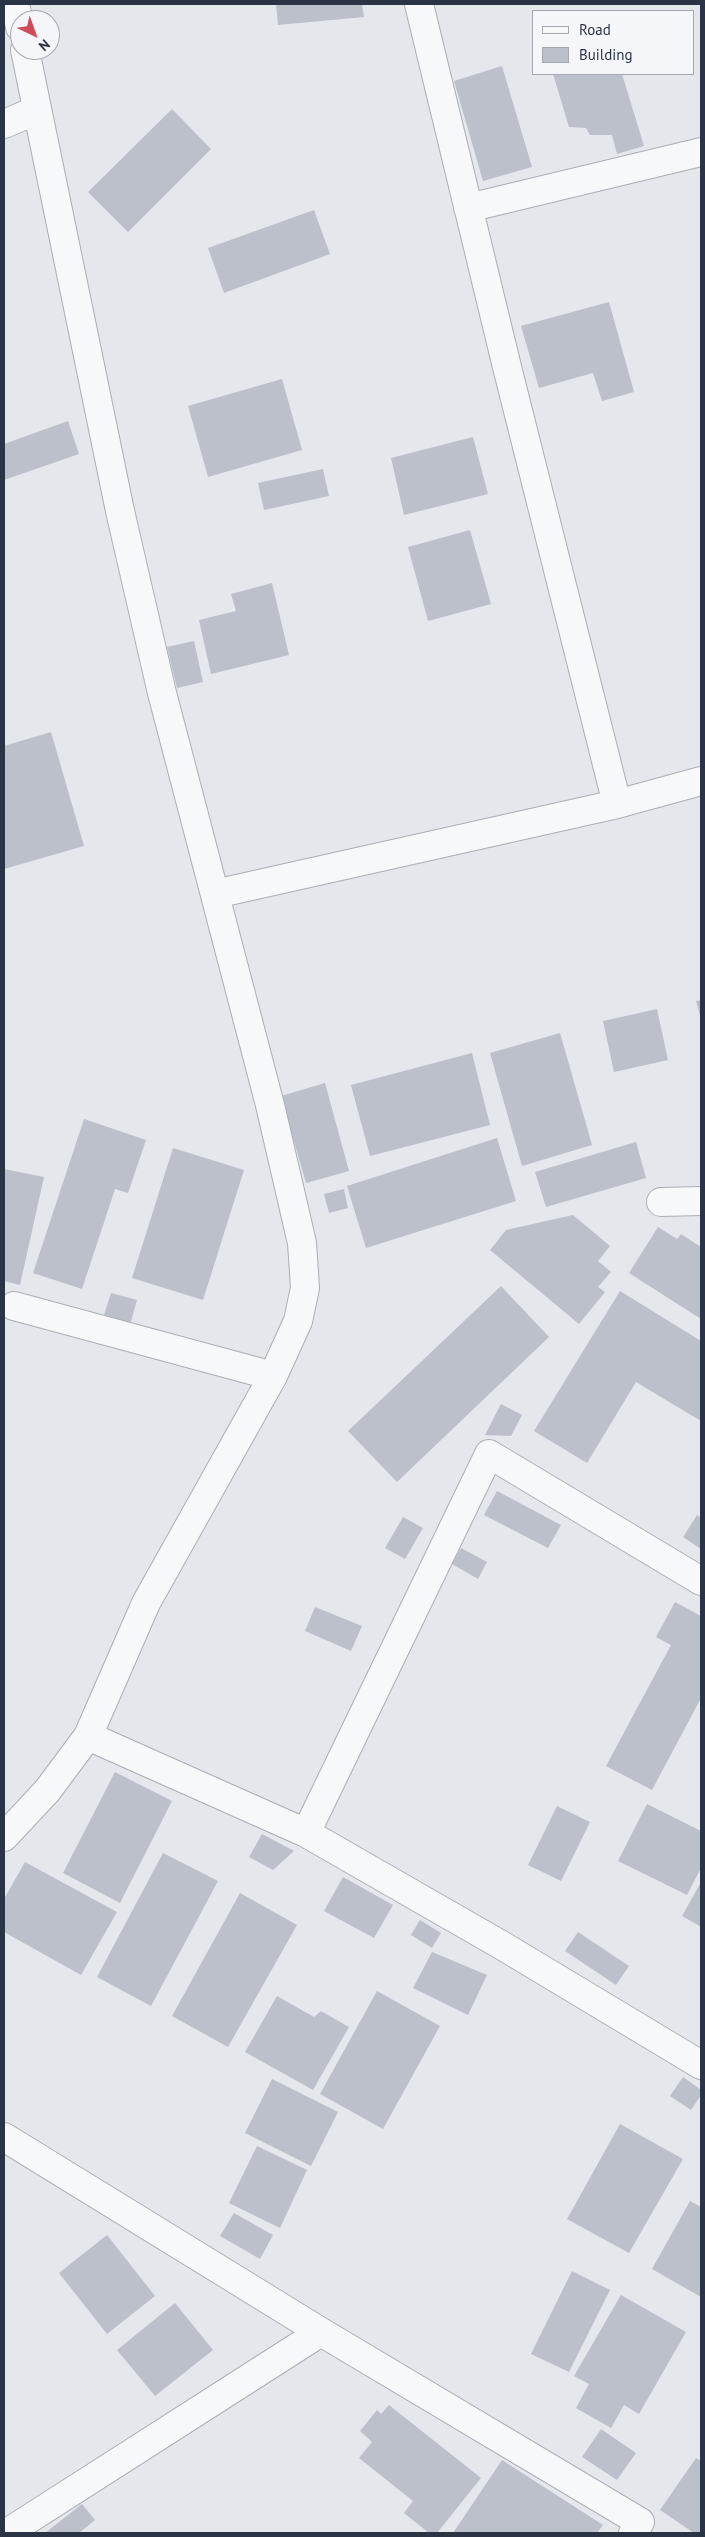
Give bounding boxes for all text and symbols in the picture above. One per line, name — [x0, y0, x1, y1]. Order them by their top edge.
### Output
north arrow — [10, 10, 60, 60]
legend — [532, 10, 695, 75]
text: Road — [579, 20, 611, 39]
text: N — [35, 36, 54, 55]
text: Building — [579, 45, 633, 64]

